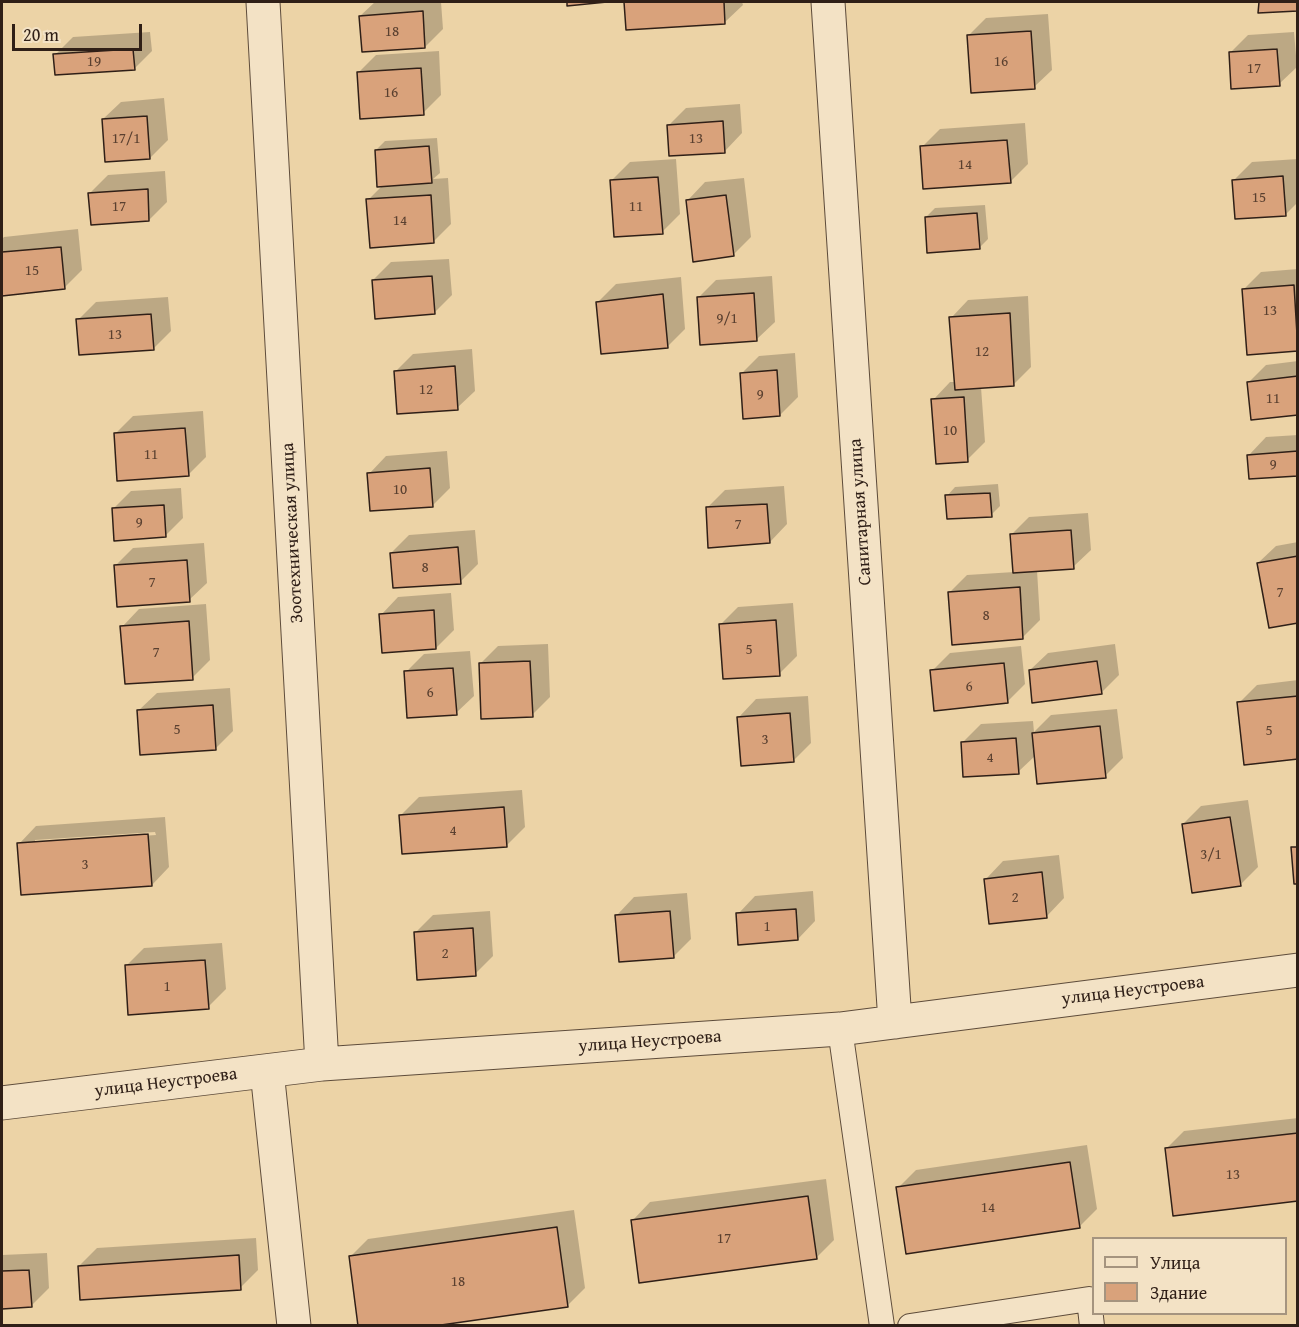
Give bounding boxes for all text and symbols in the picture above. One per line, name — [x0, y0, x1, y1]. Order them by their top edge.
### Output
scale bar — [15, 12, 146, 50]
text: 20 m — [23, 21, 59, 48]
house number: 18 — [385, 23, 399, 41]
house number: 19 — [87, 53, 101, 71]
house number: 16 — [994, 53, 1008, 71]
house number: 17 — [1247, 60, 1261, 78]
house number: 16 — [384, 84, 398, 102]
house number: 17/1 — [112, 130, 140, 148]
house number: 13 — [689, 130, 703, 148]
house number: 14 — [958, 156, 972, 174]
house number: 15 — [1252, 189, 1266, 207]
house number: 17 — [112, 198, 126, 216]
house number: 11 — [629, 198, 643, 216]
house number: 14 — [393, 212, 407, 230]
house number: 15 — [25, 262, 39, 280]
house number: 13 — [1263, 302, 1277, 320]
house number: 9/1 — [716, 310, 738, 328]
house number: 13 — [108, 326, 122, 344]
house number: 12 — [975, 343, 989, 361]
house number: 12 — [419, 381, 433, 399]
house number: 9 — [756, 386, 764, 404]
house number: 11 — [1266, 390, 1280, 408]
house number: 10 — [943, 422, 957, 440]
street label: Санитарная улица — [845, 438, 877, 586]
street label: Зоотехническая улица — [277, 442, 309, 624]
house number: 11 — [144, 446, 158, 464]
house number: 9 — [1269, 456, 1277, 474]
house number: 10 — [393, 481, 407, 499]
house number: 9 — [135, 514, 143, 532]
house number: 7 — [734, 516, 742, 534]
house number: 8 — [421, 559, 429, 577]
house number: 7 — [148, 574, 156, 592]
house number: 7 — [1276, 584, 1284, 602]
house number: 8 — [982, 607, 990, 625]
house number: 5 — [745, 641, 753, 659]
house number: 7 — [152, 644, 160, 662]
house number: 6 — [965, 678, 973, 696]
house number: 6 — [426, 684, 434, 702]
house number: 5 — [173, 721, 181, 739]
house number: 5 — [1265, 722, 1273, 740]
house number: 3 — [761, 731, 769, 749]
house number: 4 — [986, 749, 994, 767]
house number: 4 — [449, 822, 457, 840]
house number: 3/1 — [1200, 846, 1222, 864]
house number: 3 — [81, 856, 89, 874]
house number: 2 — [1011, 889, 1019, 907]
house number: 1 — [763, 918, 771, 936]
house number: 2 — [441, 945, 449, 963]
street label: улица Неустроева — [1060, 972, 1206, 1010]
house number: 1 — [163, 978, 171, 996]
street label: улица Неустроева — [578, 1026, 722, 1058]
street label: улица Неустроева — [93, 1064, 239, 1102]
house number: 13 — [1226, 1166, 1240, 1184]
house number: 14 — [981, 1199, 995, 1217]
house number: 17 — [717, 1230, 731, 1248]
legend — [1092, 1237, 1287, 1315]
text: Улица — [1150, 1249, 1200, 1276]
house number: 18 — [451, 1273, 465, 1291]
text: Здание — [1150, 1279, 1207, 1306]

